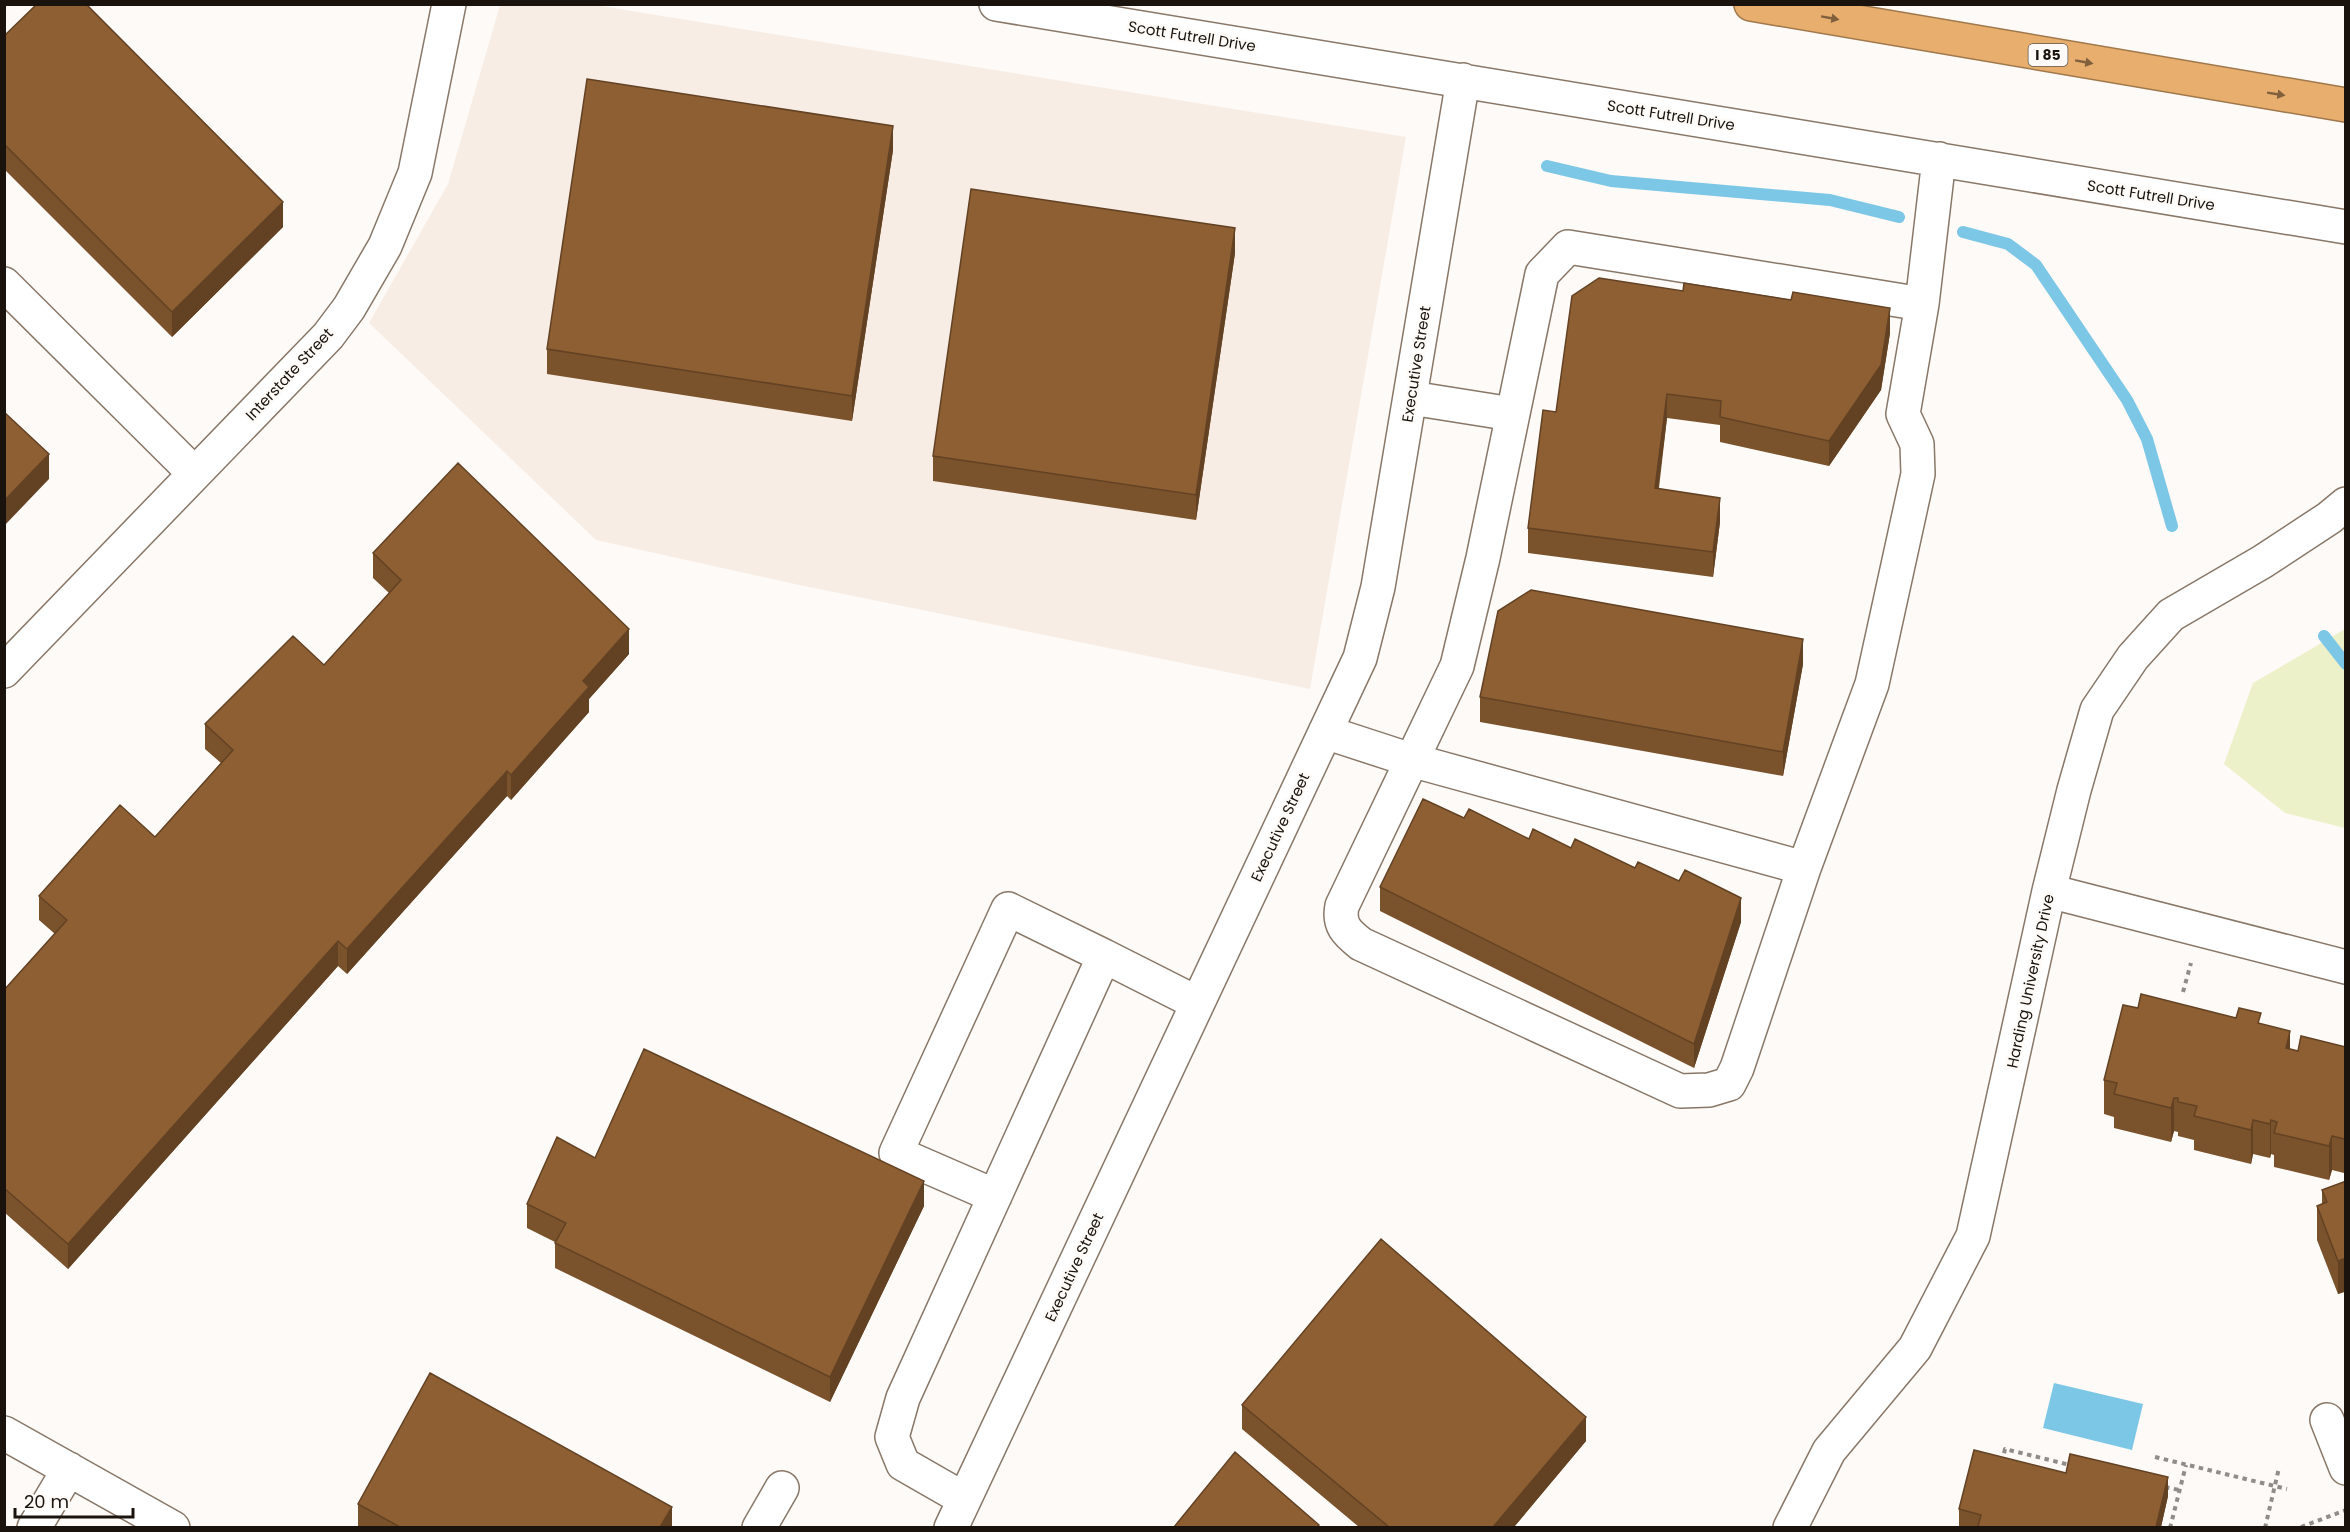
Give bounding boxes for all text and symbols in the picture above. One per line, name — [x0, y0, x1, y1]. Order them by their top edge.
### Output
one-way arrow — [1820, 14, 1839, 23]
street label: Scott Futrell Drive — [1127, 16, 1257, 56]
road number: I 85 — [2028, 44, 2068, 66]
one-way arrow — [2075, 57, 2094, 66]
one-way arrow — [2267, 90, 2286, 99]
street label: Scott Futrell Drive — [1606, 95, 1736, 135]
street label: Scott Futrell Drive — [2086, 175, 2216, 215]
street label: Executive Street — [1396, 304, 1436, 424]
street label: Interstate Street — [240, 323, 338, 425]
street label: Executive Street — [1246, 769, 1314, 885]
street label: Harding University Drive — [2001, 892, 2059, 1070]
street label: Executive Street — [1040, 1209, 1108, 1325]
scale bar — [15, 1481, 134, 1519]
text: 20 m — [24, 1489, 69, 1514]

